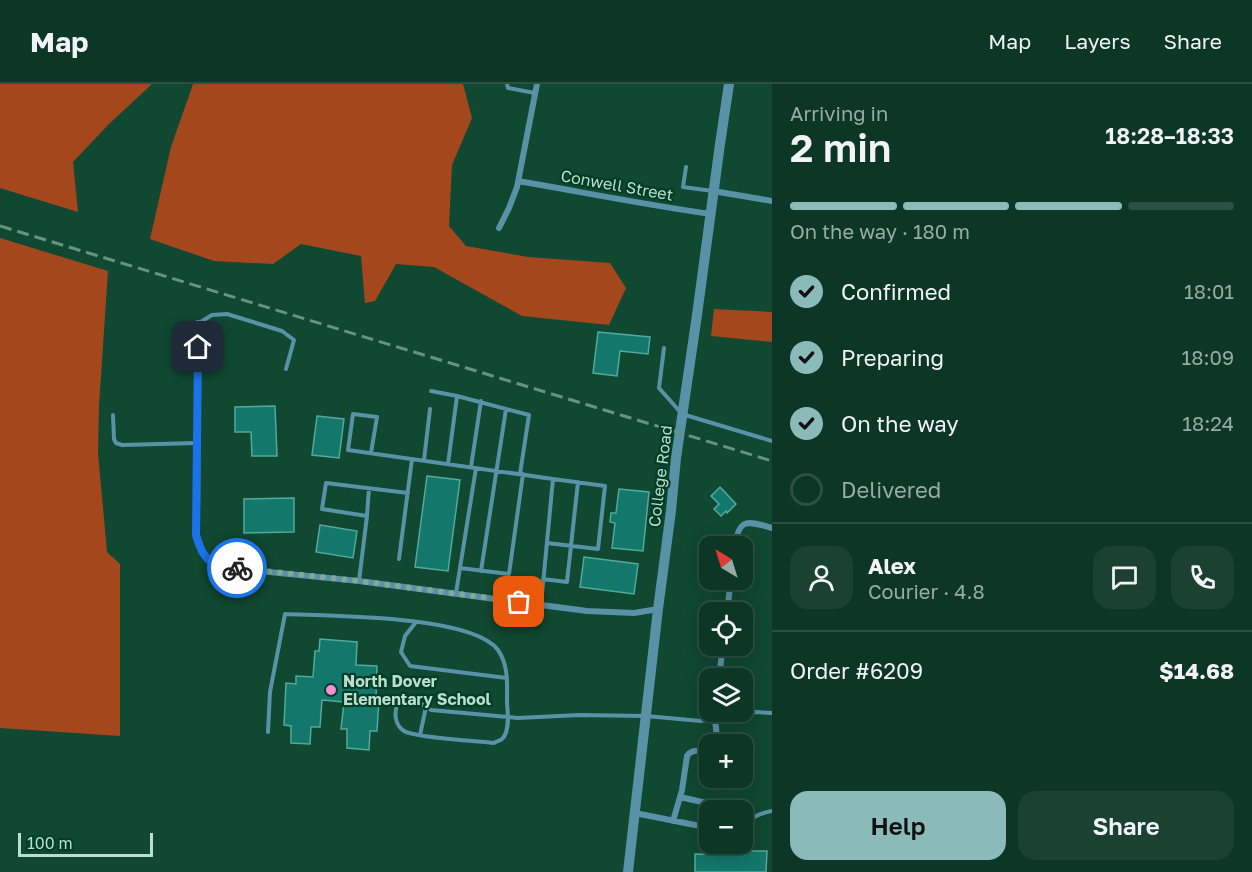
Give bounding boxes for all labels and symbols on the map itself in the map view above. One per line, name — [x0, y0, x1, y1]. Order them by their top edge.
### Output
street label: Conwell Street — [559, 165, 675, 205]
pin — [172, 321, 223, 372]
street label: College Road — [644, 424, 676, 528]
north arrow — [699, 536, 753, 590]
courier — [207, 538, 267, 598]
pin — [493, 576, 544, 627]
place label: North Dover Elementary School — [343, 671, 492, 709]
marker: North Dover Elementary School — [324, 683, 338, 697]
scale bar — [18, 830, 153, 858]

